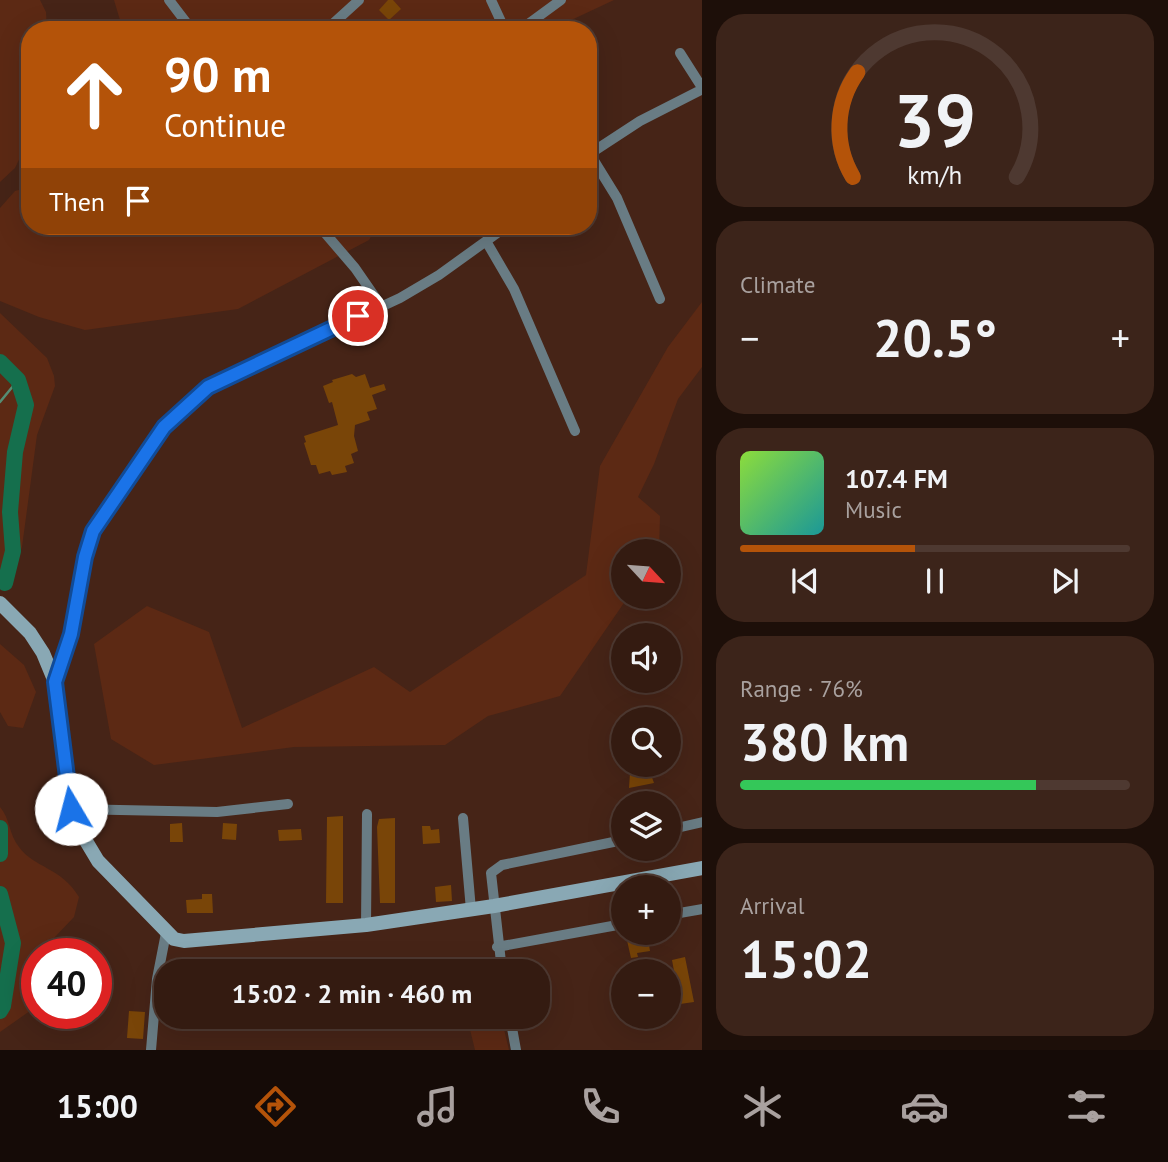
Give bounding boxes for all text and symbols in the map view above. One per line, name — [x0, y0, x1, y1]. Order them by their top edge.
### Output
text: 90 m — [164, 42, 271, 106]
icon: ahead — [49, 49, 140, 140]
text: 39 — [894, 73, 976, 167]
text: Continue — [164, 104, 286, 146]
text: km/h — [908, 158, 962, 190]
icon: arrive — [119, 182, 157, 220]
text: Then — [49, 185, 105, 218]
text: Climate — [740, 270, 815, 299]
pin — [328, 286, 388, 346]
icon: arrive — [339, 297, 377, 335]
text: 20.5° — [873, 304, 997, 371]
text: − — [740, 313, 759, 362]
text: + — [1111, 313, 1130, 362]
text: 107.4 FM — [845, 462, 948, 495]
text: Music — [845, 495, 902, 524]
north arrow — [611, 539, 681, 609]
map controls — [611, 539, 681, 1029]
icon: previous — [786, 562, 824, 600]
icon: pause — [916, 562, 954, 600]
icon: next — [1046, 562, 1084, 600]
button: sound — [611, 623, 681, 693]
text: Range · 76% — [740, 674, 863, 703]
button: search — [611, 707, 681, 777]
text: 380 km — [740, 708, 909, 775]
position arrow — [34, 772, 108, 846]
button: layers — [611, 791, 681, 861]
button: + — [611, 875, 681, 945]
text: Arrival — [740, 891, 804, 920]
text: 15:02 — [740, 925, 872, 992]
speed limit sign: 40 — [21, 938, 112, 1029]
button: − — [611, 959, 681, 1029]
text: 15:02 · 2 min · 460 m — [232, 977, 472, 1010]
icon: directions — [251, 1082, 300, 1131]
icon: music — [413, 1082, 462, 1131]
icon: phone — [576, 1082, 625, 1131]
icon: climate — [738, 1082, 787, 1131]
icon: car — [900, 1082, 949, 1131]
icon: filters — [1062, 1082, 1111, 1131]
text: 15:00 — [57, 1085, 138, 1127]

